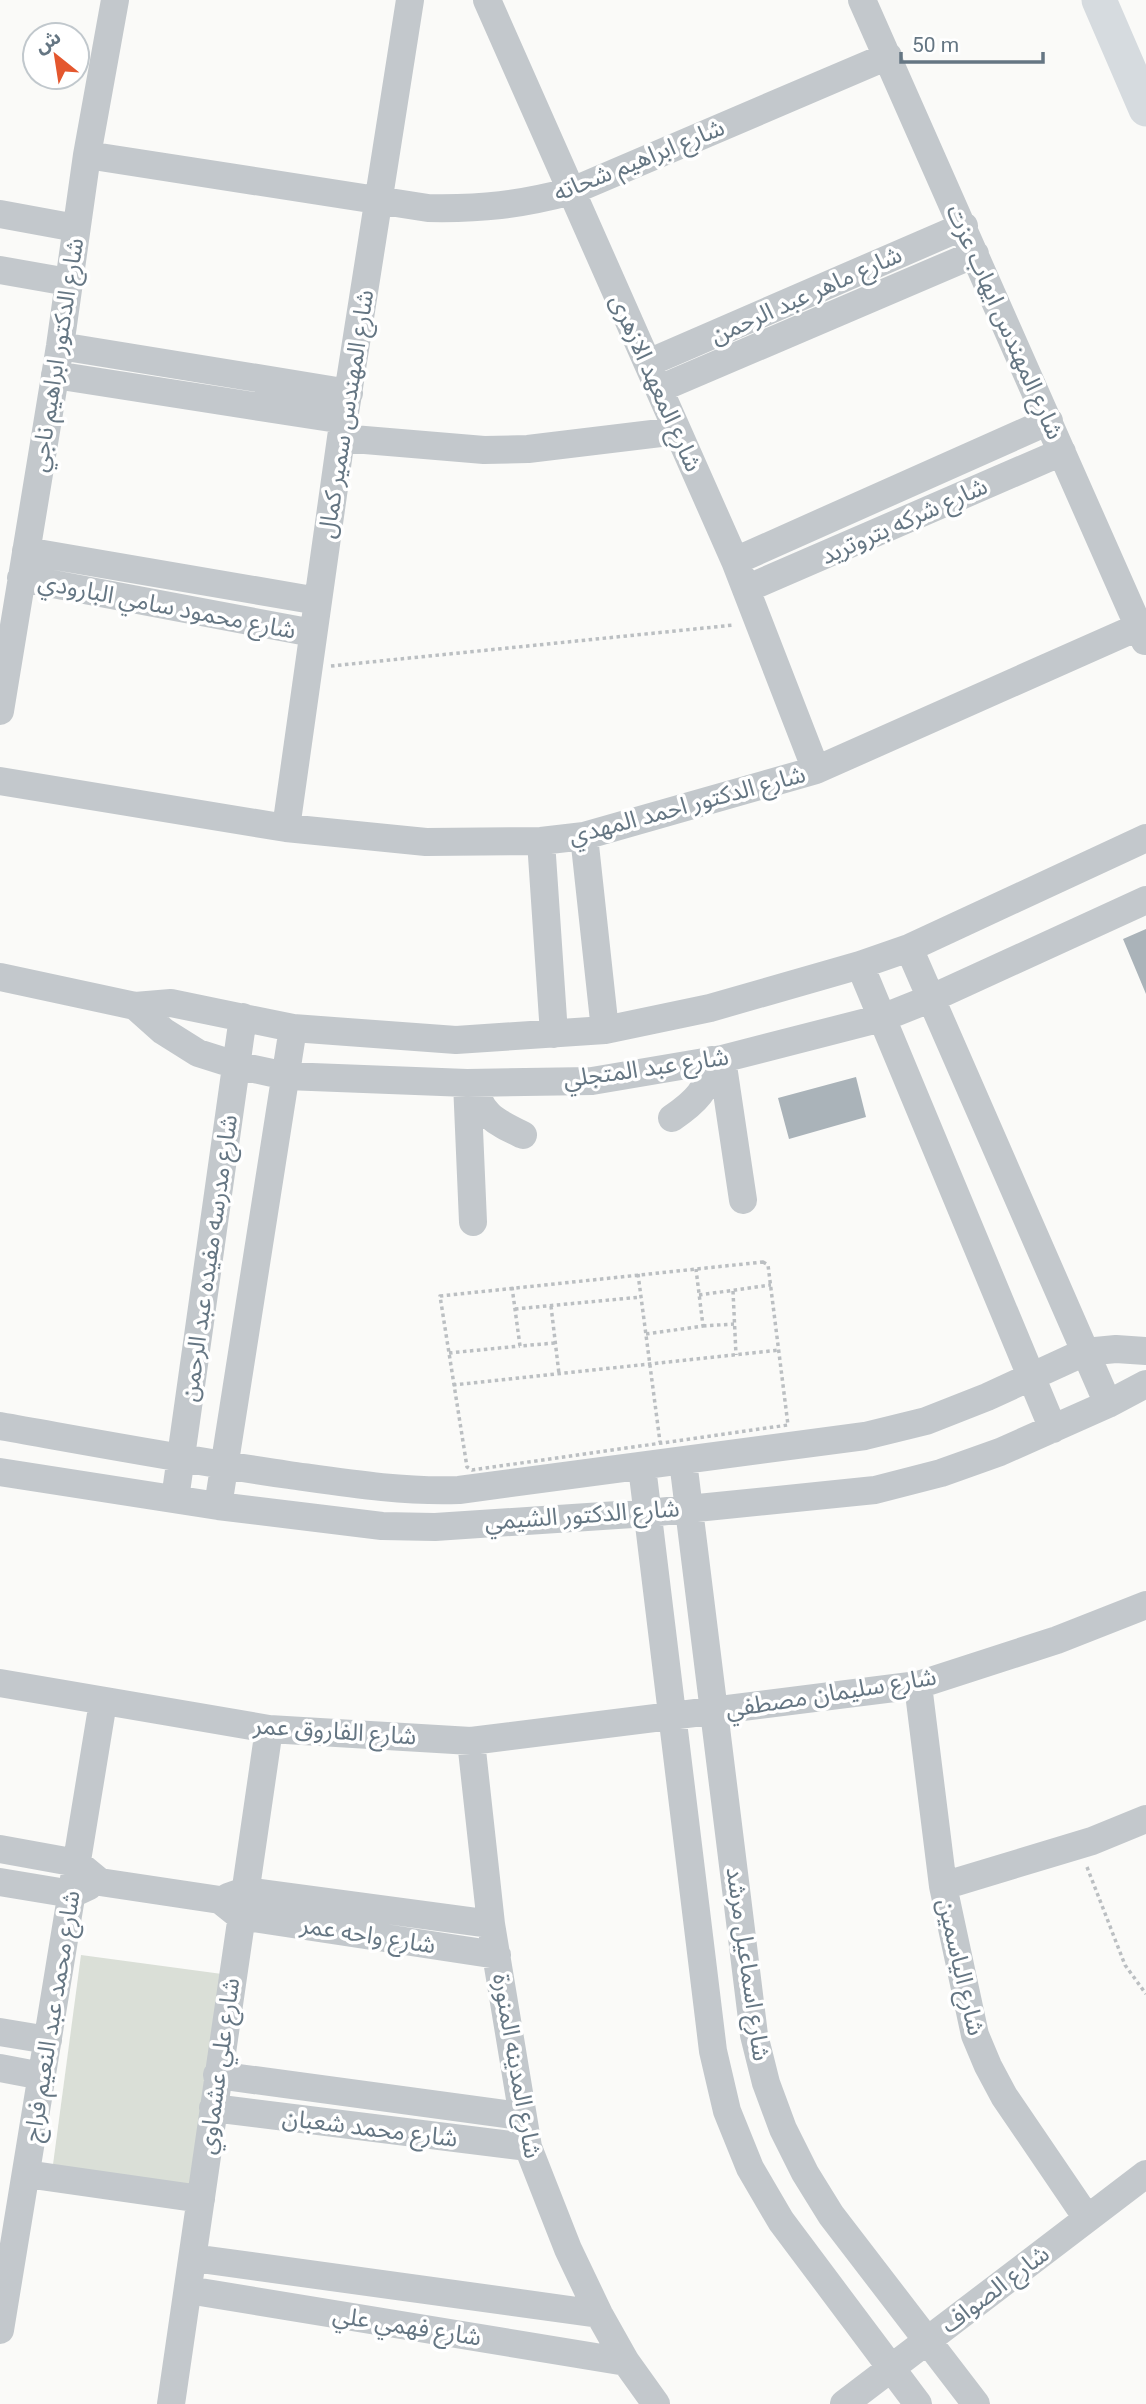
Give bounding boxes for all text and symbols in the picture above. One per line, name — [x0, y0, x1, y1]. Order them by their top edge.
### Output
north arrow — [21, 21, 91, 91]
scale bar — [901, 21, 1043, 65]
text: ش — [31, 25, 65, 58]
text: 50 m — [912, 33, 959, 57]
street label: شارع ابراهيم شحاته — [550, 113, 730, 210]
street label: شارع المهندس ايهاب عزت — [938, 200, 1069, 445]
street label: شارع الدكتور ابراهيم ناجي — [25, 236, 94, 475]
street label: شارع ماهر عبد الرحمن — [706, 240, 907, 353]
street label: شارع المهندس سمير كمال — [313, 288, 382, 541]
street label: شارع المعهد الازهرى — [602, 290, 708, 477]
street label: شارع شركه بتروتريد — [816, 472, 993, 573]
street label: شارع محمود سامي البارودي — [35, 567, 298, 649]
street label: شارع الدكتور احمد المهدي — [566, 760, 810, 854]
street label: شارع عبد المتجلي — [562, 1043, 731, 1098]
street label: شارع مدرسه مفيده عبد الرحمن — [175, 1113, 246, 1404]
street label: شارع الدكتور الشيمي — [484, 1494, 681, 1540]
street label: شارع سليمان مصطفي — [724, 1663, 939, 1728]
street label: شارع الفاروق عمر — [251, 1711, 417, 1754]
street label: شارع اسماعيل مرشد — [718, 1865, 775, 2063]
street label: شارع محمد عبد النعيم فراج — [18, 1888, 89, 2144]
street label: شارع الياسمين — [929, 1896, 990, 2039]
street label: شارع واحه عمر — [297, 1910, 438, 1962]
street label: شارع المدينه المنورة — [484, 1971, 547, 2161]
street label: شارع علي عشماوي — [193, 1976, 250, 2157]
street label: شارع محمد شعبان — [280, 2103, 459, 2156]
street label: شارع الصواف — [935, 2239, 1056, 2341]
street label: شارع فهمي علي — [330, 2300, 483, 2356]

